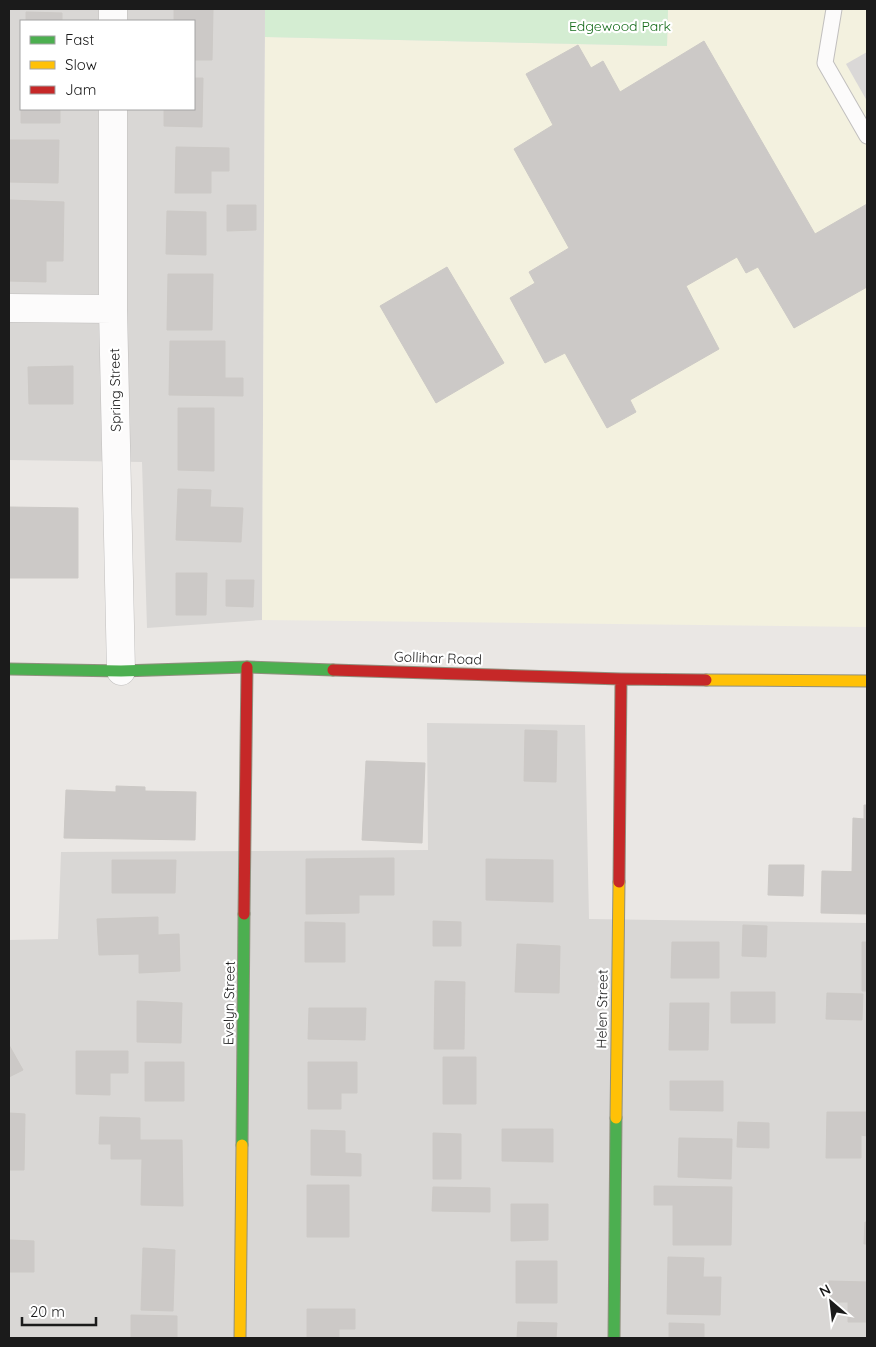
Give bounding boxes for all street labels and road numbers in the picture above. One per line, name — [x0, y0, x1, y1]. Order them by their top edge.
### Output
street label: Spring Street — [105, 348, 125, 432]
street label: Gollihar Road — [394, 647, 482, 669]
street label: Evelyn Street — [219, 961, 239, 1045]
street label: Helen Street — [592, 969, 612, 1049]

